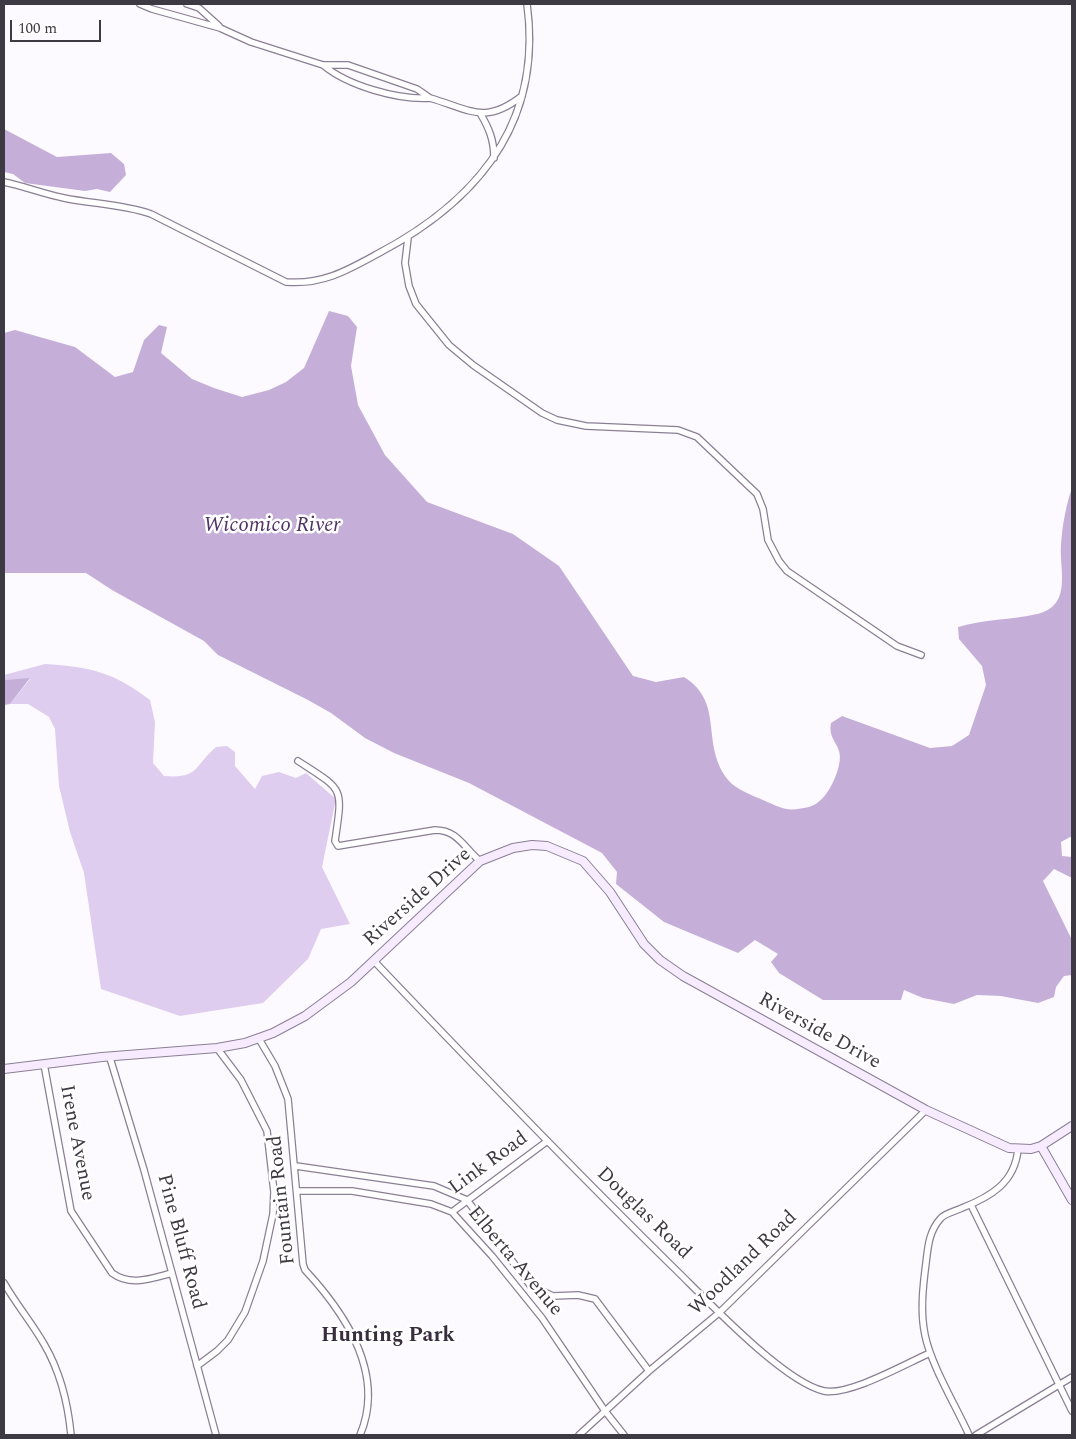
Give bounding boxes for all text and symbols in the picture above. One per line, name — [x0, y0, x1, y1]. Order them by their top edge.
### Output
scale bar — [12, 10, 104, 42]
text: 100 m — [18, 17, 57, 40]
water label: Wicomico River — [203, 514, 341, 540]
street label: Riverside Drive — [359, 843, 477, 953]
street label: Riverside Drive — [754, 988, 884, 1076]
street label: Irene Avenue — [53, 1083, 99, 1203]
street label: Link Road — [445, 1127, 533, 1201]
street label: Fountain Road — [264, 1134, 302, 1266]
street label: Douglas Road — [591, 1163, 695, 1265]
street label: Pine Bluff Road — [150, 1172, 210, 1312]
street label: Elberta Avenue — [461, 1202, 567, 1322]
street label: Woodland Road — [685, 1206, 803, 1322]
district label: Hunting Park — [321, 1324, 455, 1350]

